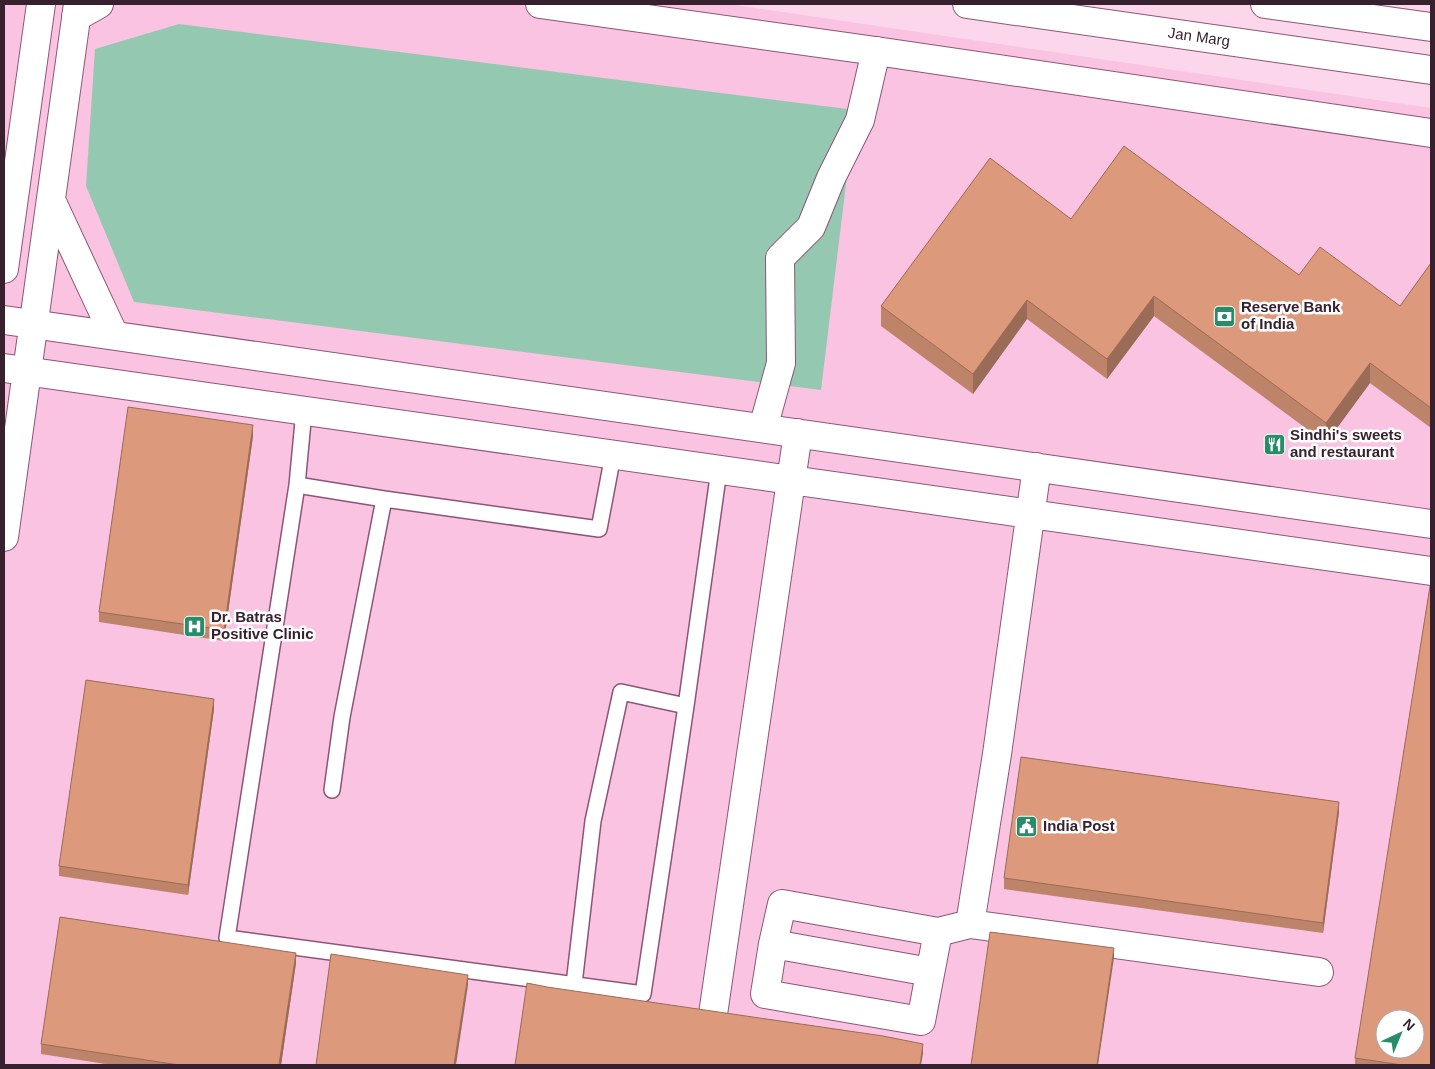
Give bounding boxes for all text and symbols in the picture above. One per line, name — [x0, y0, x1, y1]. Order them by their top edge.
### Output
street label: Jan Marg — [1167, 24, 1231, 49]
place label: Reserve Bank of India — [1241, 298, 1341, 332]
bank icon: Reserve Bank of India — [1213, 304, 1237, 328]
place label: Sindhi's sweets and restaurant — [1290, 426, 1402, 460]
restaurant icon: Sindhi's sweets and restaurant — [1262, 432, 1286, 456]
place label: Dr. Batras Positive Clinic — [211, 608, 314, 642]
hospital icon: Dr. Batras Positive Clinic — [183, 614, 207, 638]
public building icon: India Post — [1015, 814, 1039, 838]
place label: India Post — [1043, 817, 1115, 834]
north arrow — [1375, 1009, 1425, 1059]
text: N — [1400, 1015, 1418, 1034]

